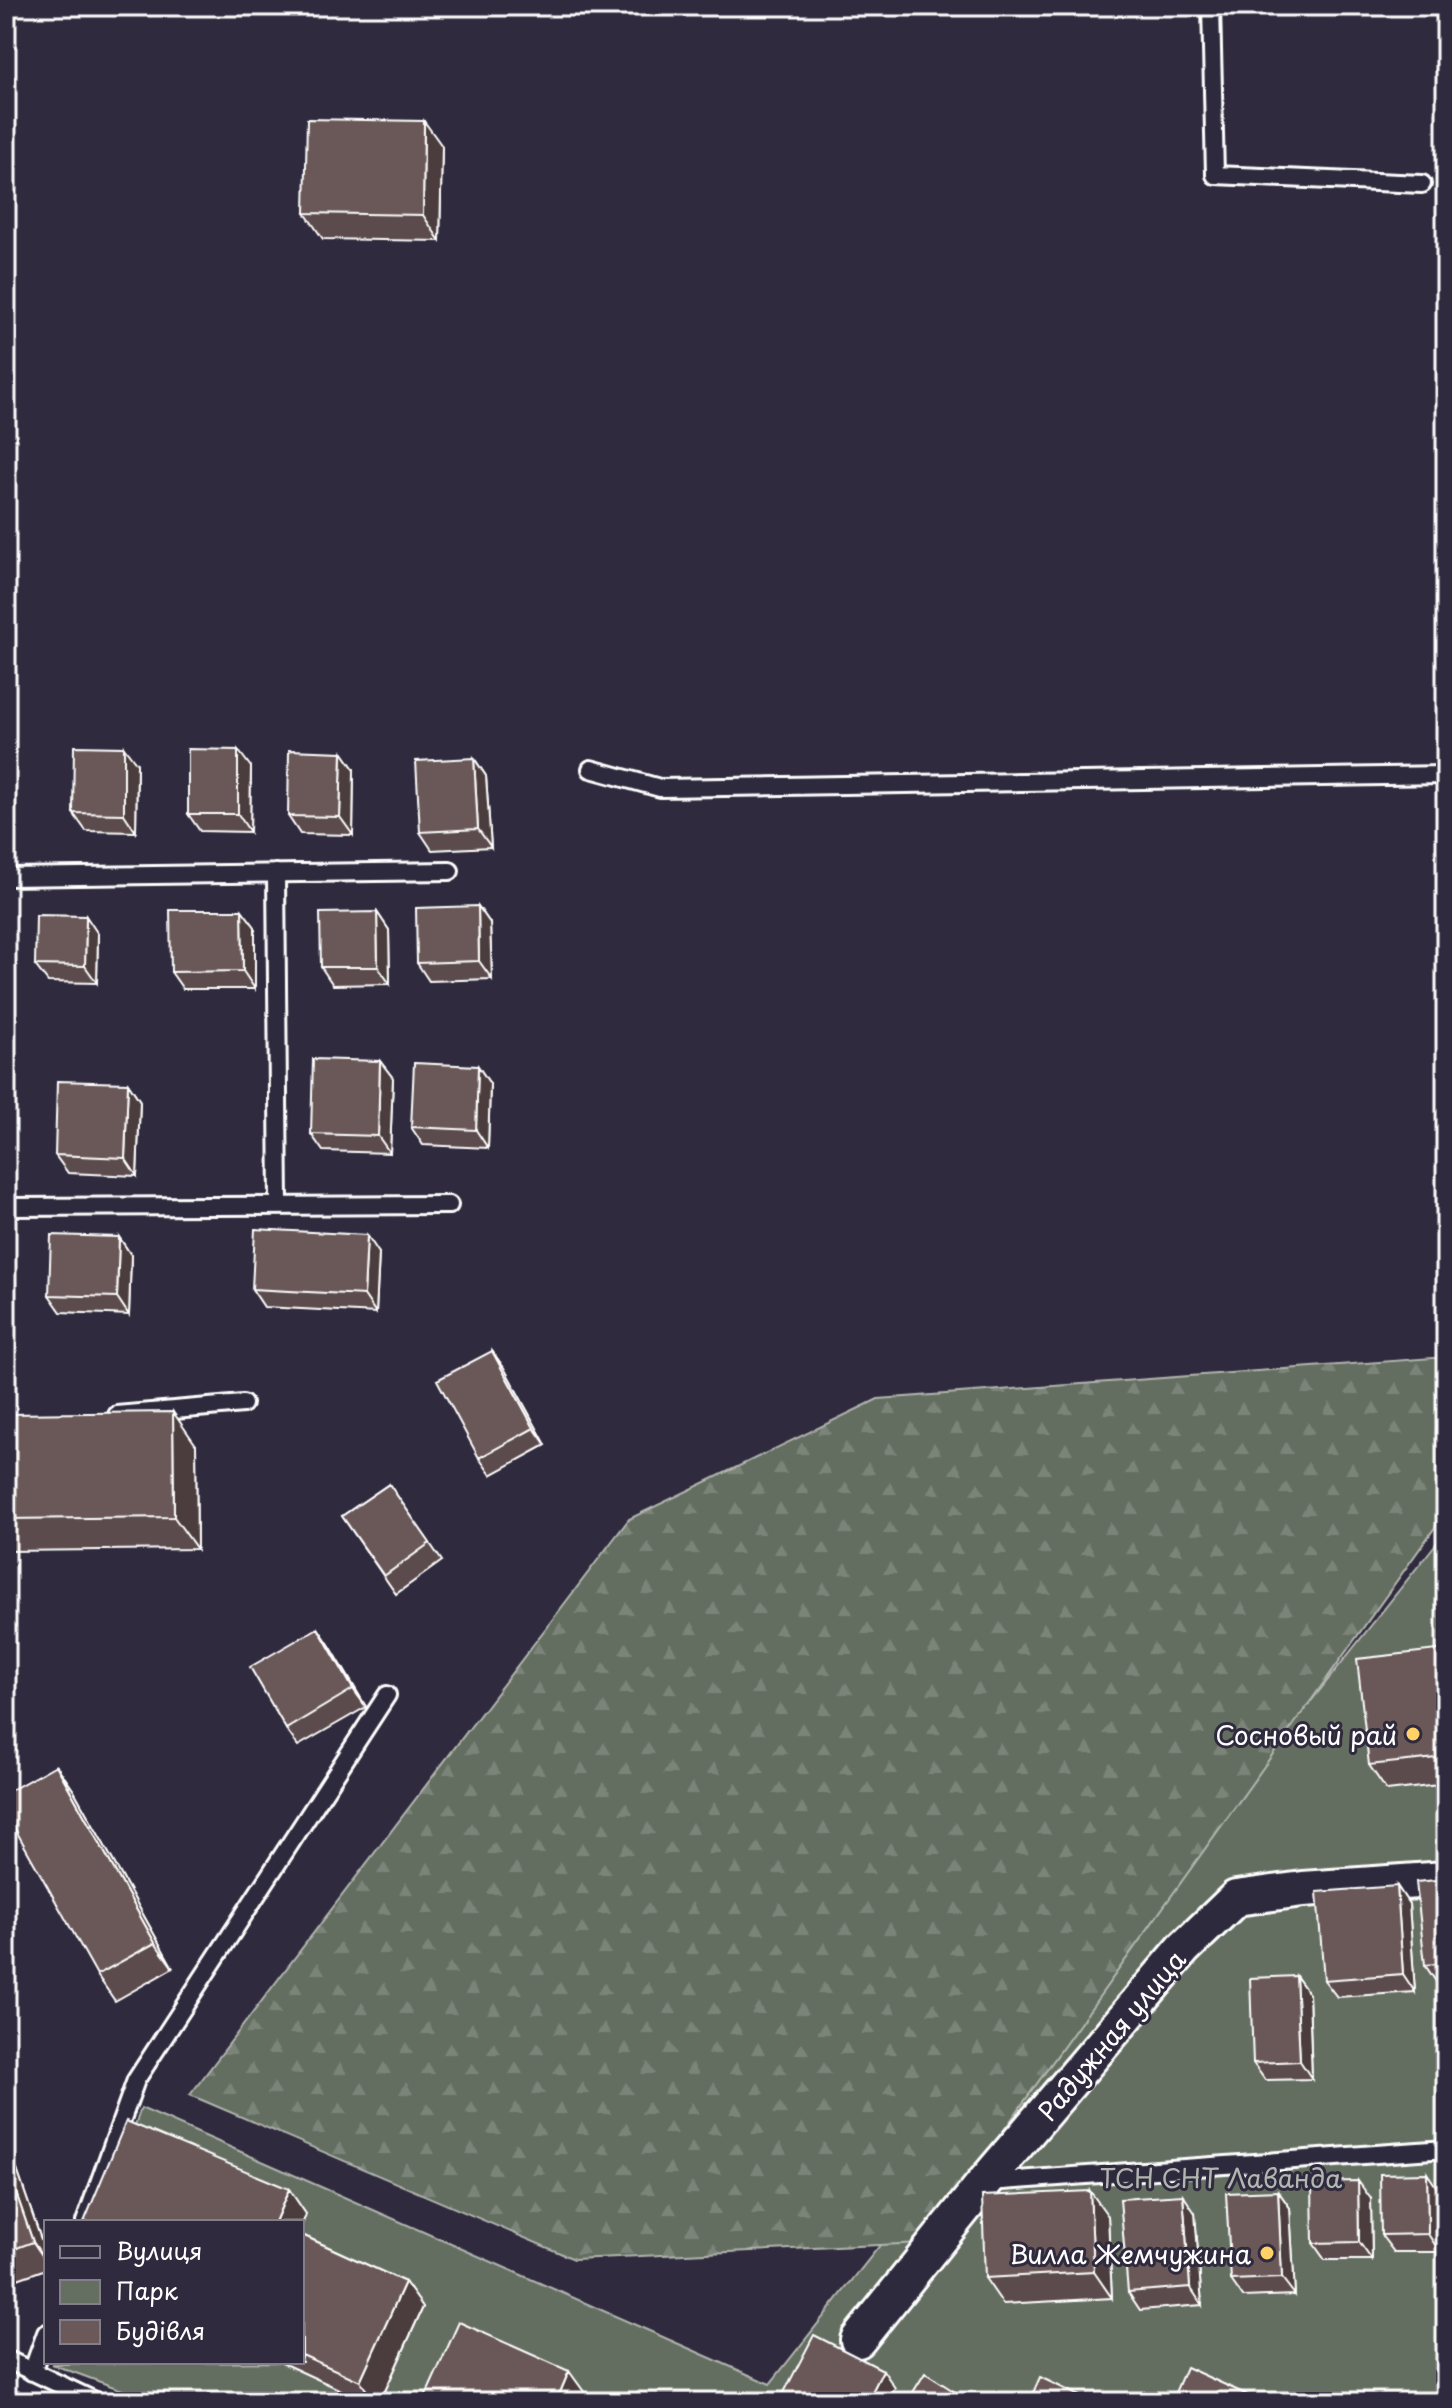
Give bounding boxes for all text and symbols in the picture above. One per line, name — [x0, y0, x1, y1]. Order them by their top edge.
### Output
place label: Сосновый рай — [1215, 1715, 1397, 1754]
marker: Сосновый рай — [1404, 1725, 1422, 1743]
street label: Радужная улица — [1028, 1940, 1195, 2129]
park label: ТСН СНТ Лаванда — [1100, 2158, 1342, 2197]
legend — [44, 2220, 304, 2364]
text: Вулиця — [116, 2232, 202, 2268]
place label: Вилла Жемчужина — [1009, 2234, 1252, 2273]
marker: Вилла Жемчужина — [1258, 2244, 1276, 2262]
text: Парк — [116, 2272, 179, 2308]
text: Будівля — [116, 2312, 205, 2348]

